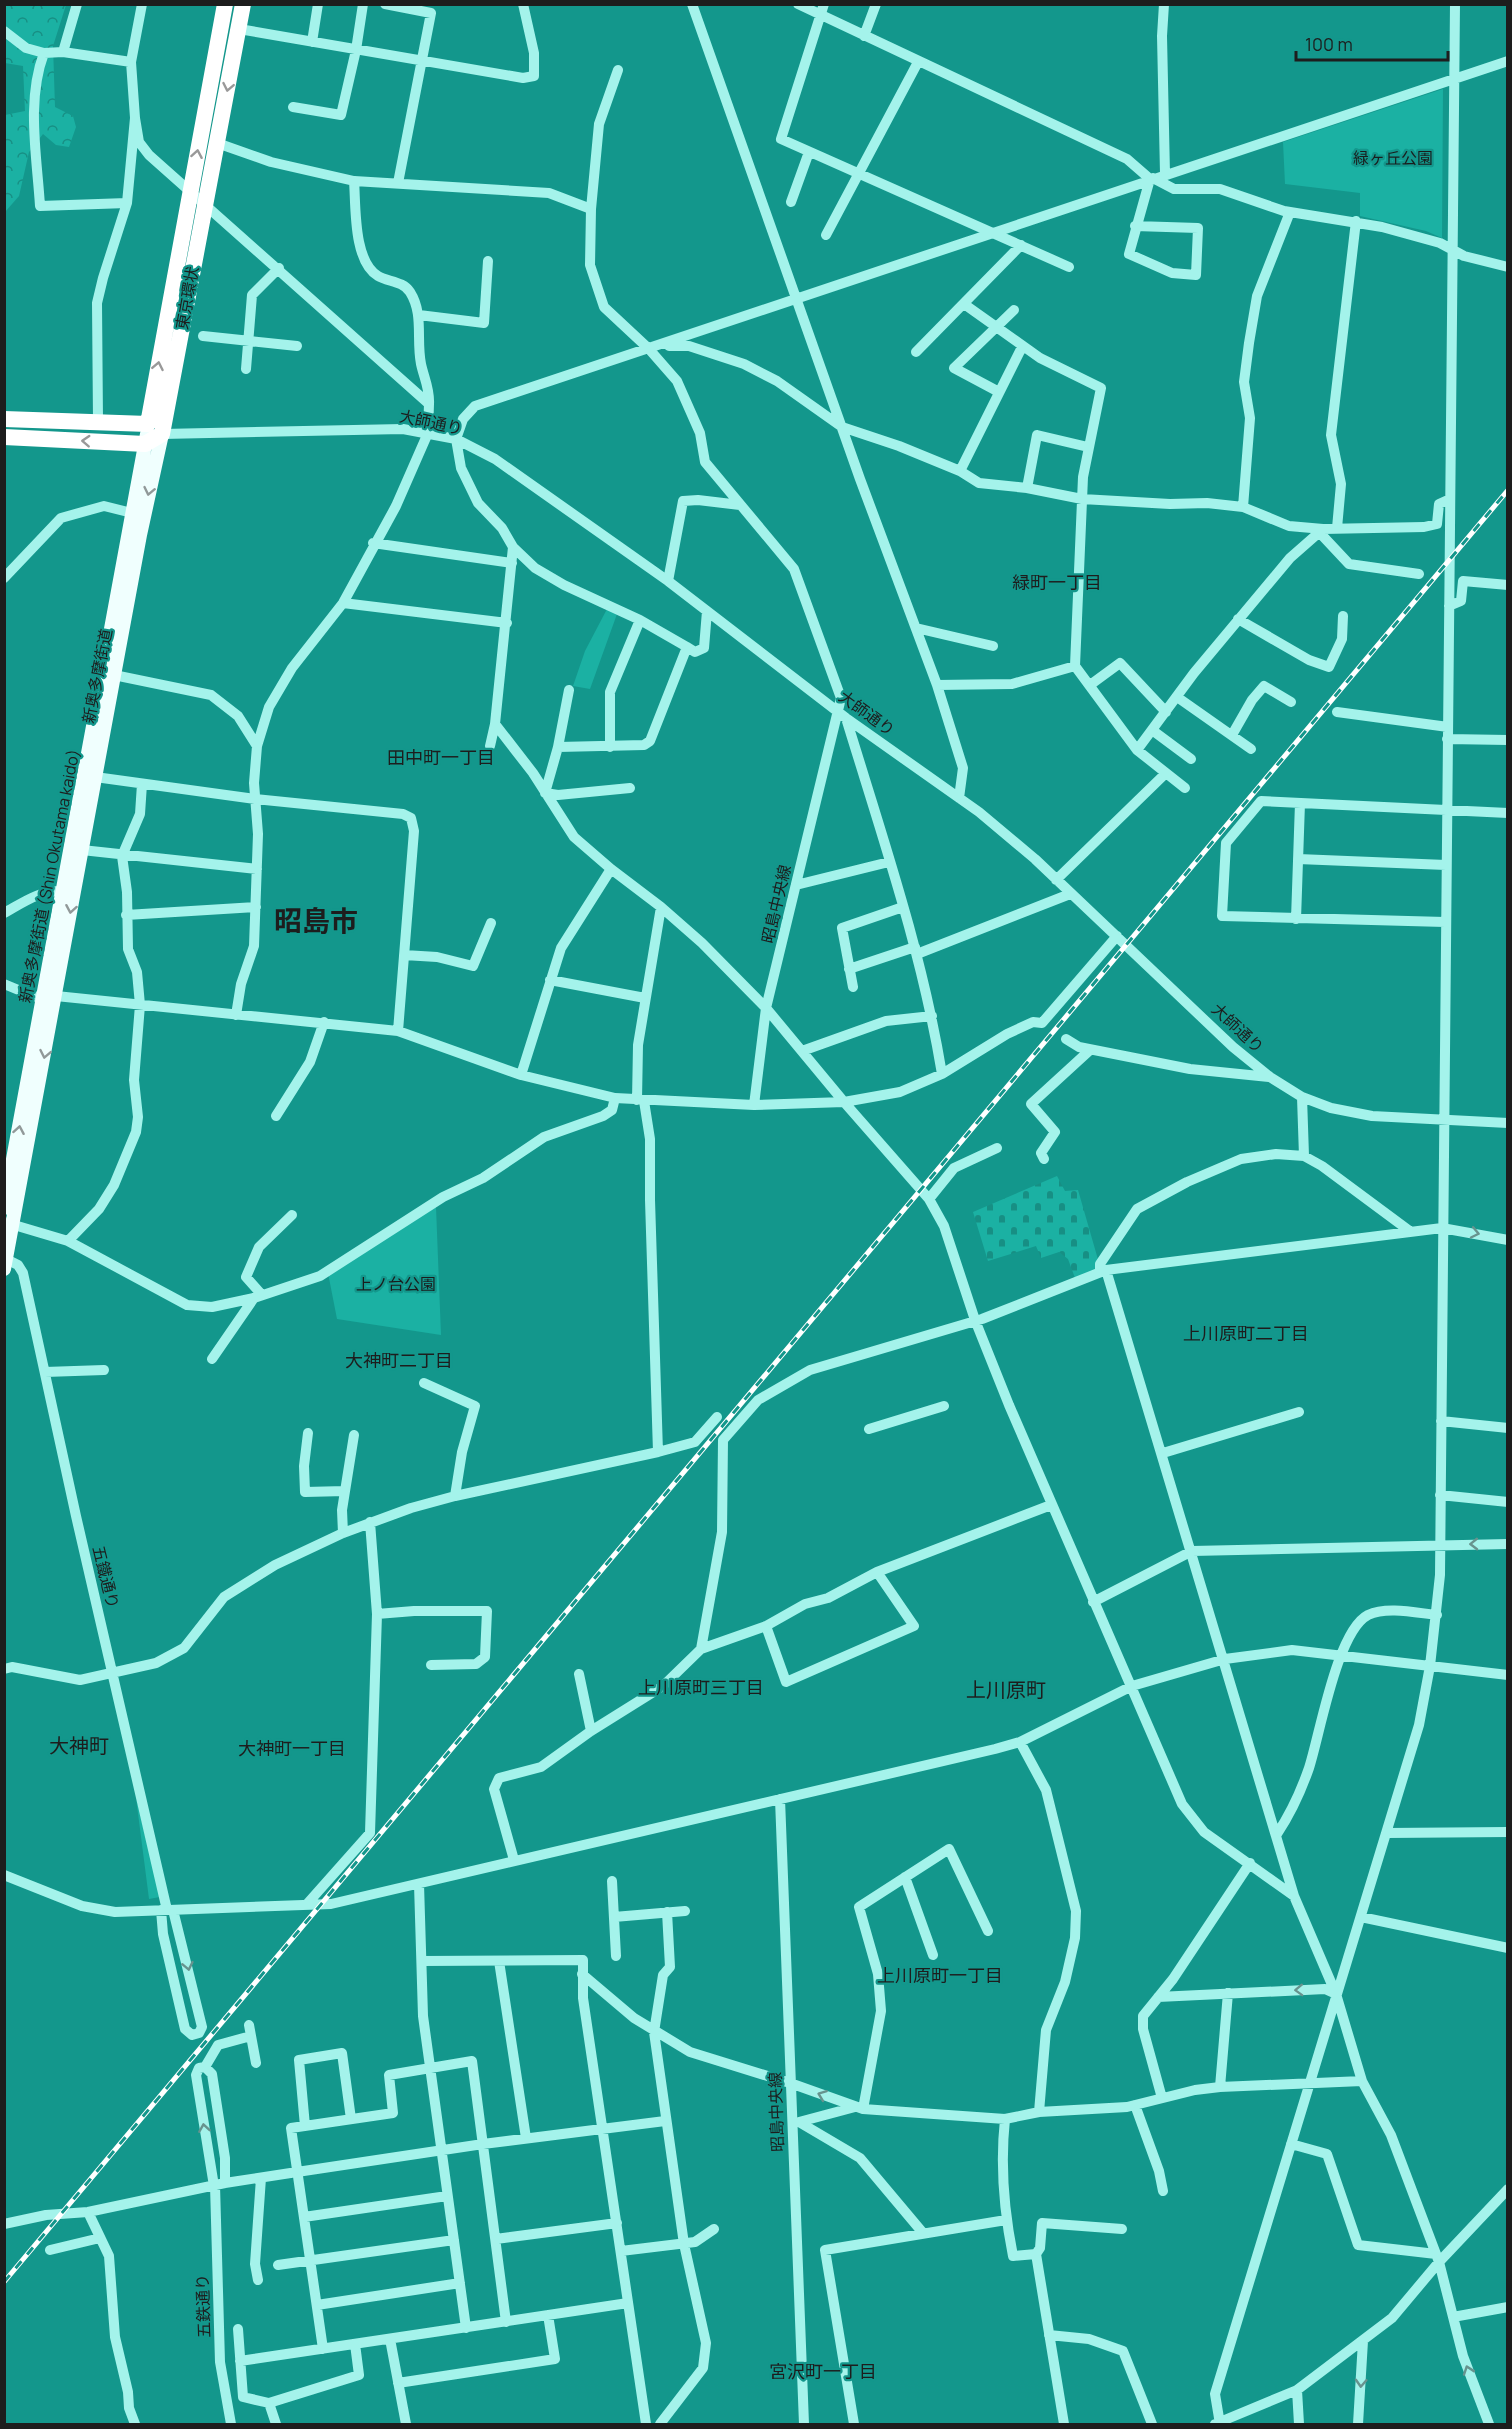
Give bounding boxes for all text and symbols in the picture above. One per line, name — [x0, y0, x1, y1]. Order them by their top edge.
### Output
scale bar — [1296, 24, 1448, 62]
text: 100 m — [1305, 32, 1353, 56]
one-way arrow — [222, 81, 235, 91]
park label: 緑ヶ丘公園 — [1353, 147, 1433, 169]
one-way arrow — [190, 149, 202, 159]
street label: 東京環状 — [171, 265, 203, 331]
one-way arrow — [151, 362, 164, 372]
street label: 大師通り — [397, 405, 465, 439]
one-way arrow — [81, 434, 90, 447]
one-way arrow — [144, 485, 157, 495]
district label: 緑町一丁目 — [1012, 570, 1102, 594]
street label: 新奥多摩街道 — [77, 627, 117, 725]
street label: 大師通り — [835, 685, 899, 741]
district label: 田中町一丁目 — [387, 745, 495, 769]
street label: 新奥多摩街道 (Shin Okutama kaido) — [14, 747, 84, 1005]
street label: 昭島中央線 — [756, 863, 796, 945]
district label: 昭島市 — [274, 901, 358, 939]
one-way arrow — [65, 904, 78, 914]
street label: 大師通り — [1207, 998, 1269, 1058]
one-way arrow — [39, 1048, 52, 1058]
one-way arrow — [12, 1125, 25, 1135]
one-way arrow — [1470, 1226, 1480, 1239]
park label: 上ノ台公園 — [356, 1273, 436, 1295]
district label: 上川原町二丁目 — [1183, 1321, 1309, 1345]
district label: 大神町二丁目 — [345, 1348, 453, 1372]
one-way arrow — [1469, 1538, 1478, 1550]
street label: 五鐵通り — [88, 1543, 124, 1611]
district label: 上川原町三丁目 — [638, 1675, 764, 1699]
district label: 上川原町 — [966, 1676, 1046, 1703]
district label: 大神町 — [49, 1732, 109, 1759]
district label: 大神町一丁目 — [238, 1736, 346, 1760]
one-way arrow — [181, 1960, 194, 1970]
district label: 上川原町一丁目 — [877, 1963, 1003, 1987]
one-way arrow — [1294, 1984, 1303, 1997]
street label: 昭島中央線 — [764, 2072, 788, 2152]
one-way arrow — [817, 2090, 828, 2103]
one-way arrow — [199, 2123, 211, 2133]
street label: 五鉄通り — [191, 2274, 215, 2338]
district label: 宮沢町一丁目 — [769, 2359, 877, 2383]
one-way arrow — [1462, 2365, 1475, 2376]
one-way arrow — [1354, 2378, 1367, 2387]

